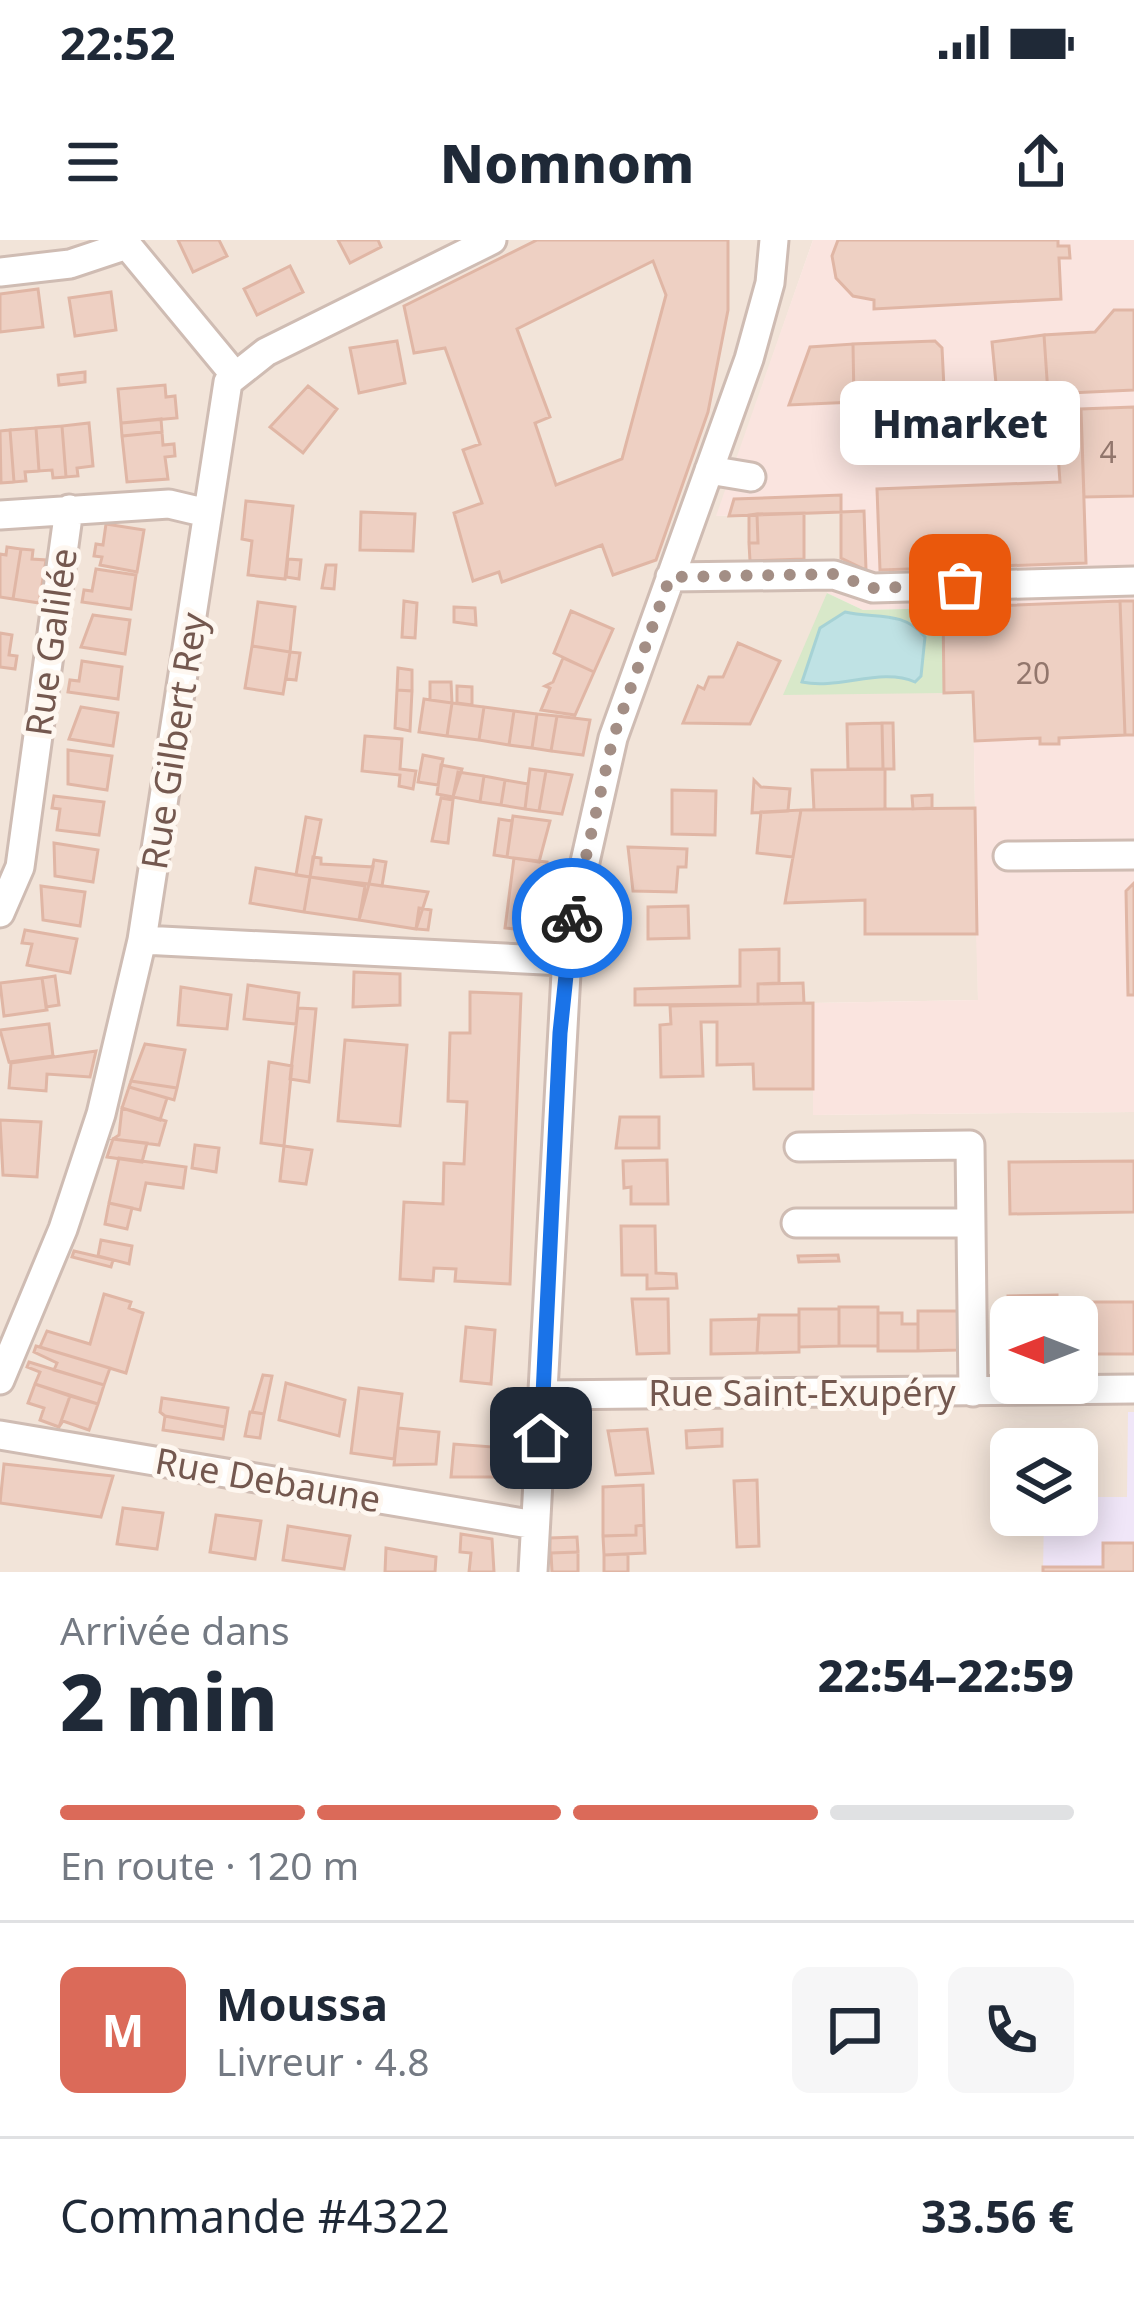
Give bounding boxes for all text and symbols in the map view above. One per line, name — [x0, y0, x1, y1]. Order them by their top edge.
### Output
text: 22:52 — [60, 12, 176, 73]
text: Nomnom — [440, 125, 694, 199]
icon: menu — [60, 129, 126, 195]
icon: share — [1008, 129, 1074, 195]
callout: Hmarket — [840, 381, 1080, 465]
text: Hmarket — [872, 396, 1048, 449]
house number: 4 — [1099, 431, 1117, 472]
pin — [909, 534, 1011, 636]
street label: Rue Galilée — [13, 545, 88, 739]
icon: bag — [927, 552, 993, 618]
street label: Rue Gilbert Rey — [129, 609, 218, 873]
house number: 20 — [1016, 652, 1050, 693]
courier — [512, 858, 632, 978]
icon: bike — [539, 885, 605, 951]
north arrow — [990, 1296, 1098, 1404]
map controls — [990, 1296, 1098, 1536]
street label: Rue Saint-Exupéry — [648, 1368, 956, 1417]
pin — [490, 1387, 592, 1489]
icon: home — [508, 1405, 574, 1471]
button: layers — [990, 1428, 1098, 1536]
street label: Rue Debaune — [152, 1436, 385, 1523]
text: Arrivée dans — [60, 1603, 290, 1656]
text: 22:54–22:59 — [818, 1644, 1074, 1705]
text: 2 min — [60, 1648, 278, 1754]
text: En route · 120 m — [60, 1838, 359, 1891]
button: chat — [792, 1967, 918, 2093]
button: phone — [948, 1967, 1074, 2093]
text: Moussa — [216, 1973, 388, 2034]
text: M — [102, 1999, 144, 2060]
text: Livreur · 4.8 — [216, 2034, 430, 2087]
text: Commande #4322 — [60, 2185, 450, 2246]
text: 33.56 € — [921, 2185, 1074, 2246]

